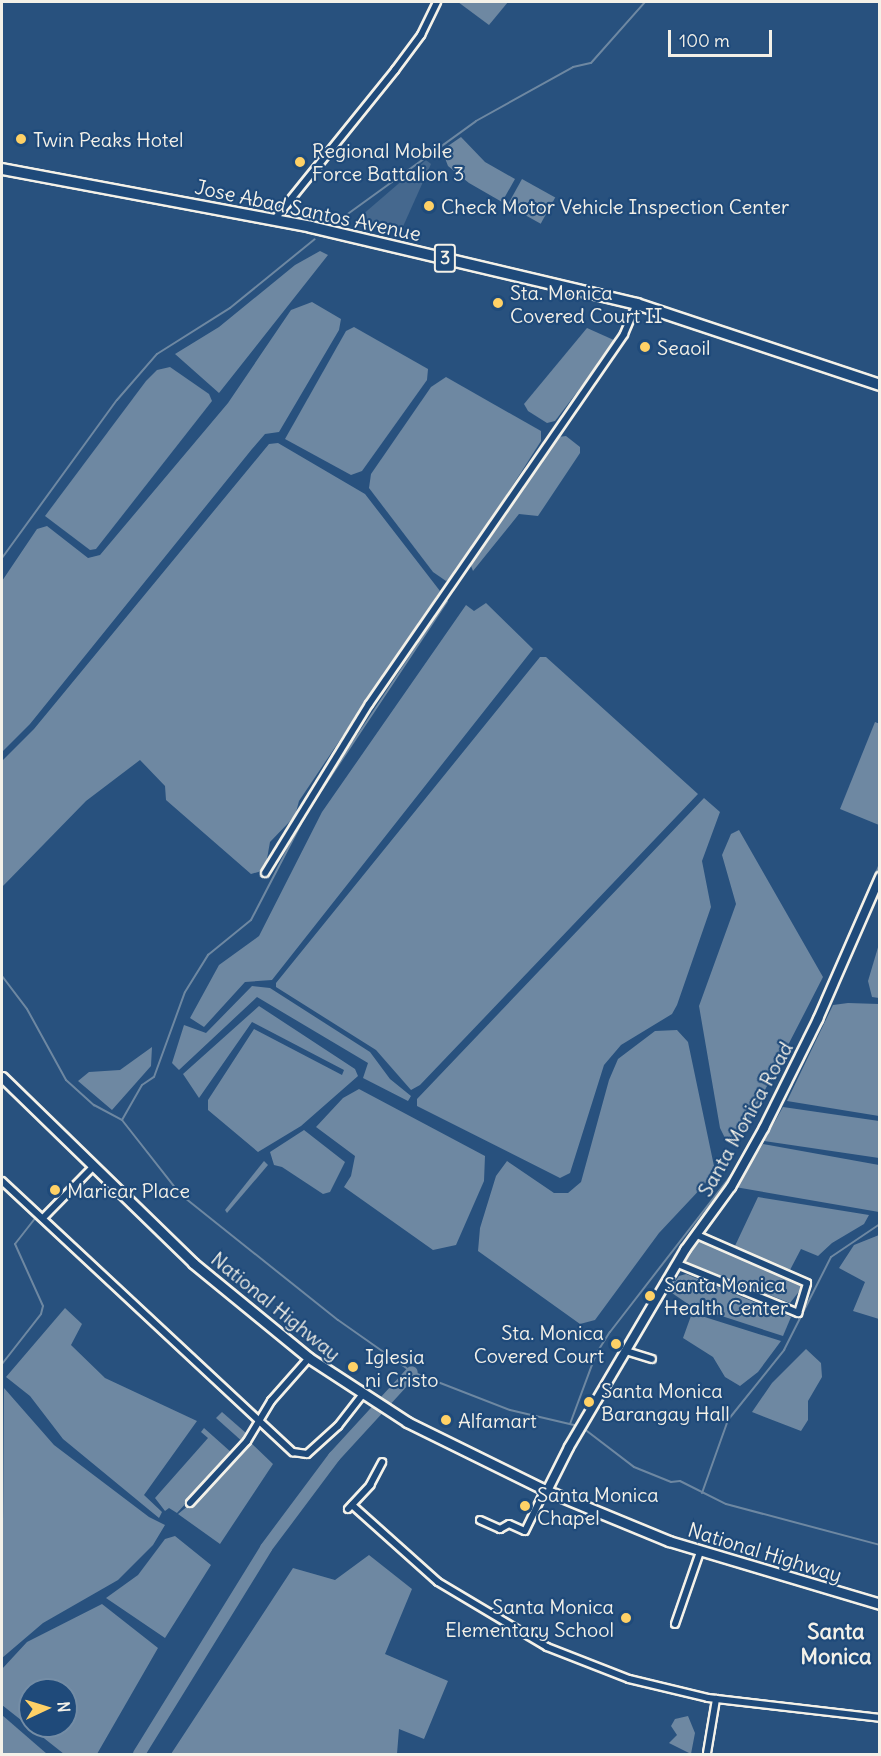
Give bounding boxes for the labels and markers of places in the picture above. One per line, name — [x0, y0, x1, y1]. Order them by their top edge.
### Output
place label: Twin Peaks Hotel — [33, 127, 184, 151]
marker: Twin Peaks Hotel — [14, 132, 28, 146]
place label: Regional Mobile Force Battalion 3 — [312, 138, 464, 185]
marker: Regional Mobile Force Battalion 3 — [293, 155, 307, 169]
place label: Check Motor Vehicle Inspection Center — [441, 194, 789, 218]
marker: Check Motor Vehicle Inspection Center — [422, 199, 436, 213]
place label: Sta. Monica Covered Court II — [510, 280, 663, 327]
marker: Sta. Monica Covered Court II — [491, 296, 505, 310]
place label: Seaoil — [657, 335, 710, 359]
marker: Seaoil — [638, 340, 652, 354]
place label: Maricar Place — [67, 1178, 190, 1202]
marker: Maricar Place — [48, 1183, 62, 1197]
place label: Santa Monica Health Center — [664, 1272, 788, 1319]
marker: Santa Monica Health Center — [641, 1287, 659, 1305]
place label: Sta. Monica Covered Court — [474, 1320, 604, 1367]
marker: Sta. Monica Covered Court — [609, 1337, 623, 1351]
place label: Iglesia ni Cristo — [365, 1344, 439, 1391]
marker: Iglesia ni Cristo — [346, 1360, 360, 1374]
place label: Santa Monica Barangay Hall — [601, 1378, 730, 1425]
marker: Santa Monica Barangay Hall — [582, 1395, 596, 1409]
place label: Alfamart — [458, 1408, 537, 1432]
marker: Alfamart — [439, 1413, 453, 1427]
place label: Santa Monica Chapel — [537, 1482, 659, 1529]
marker: Santa Monica Chapel — [518, 1499, 532, 1513]
place label: Santa Monica Elementary School — [445, 1594, 614, 1641]
marker: Santa Monica Elementary School — [619, 1611, 633, 1625]

